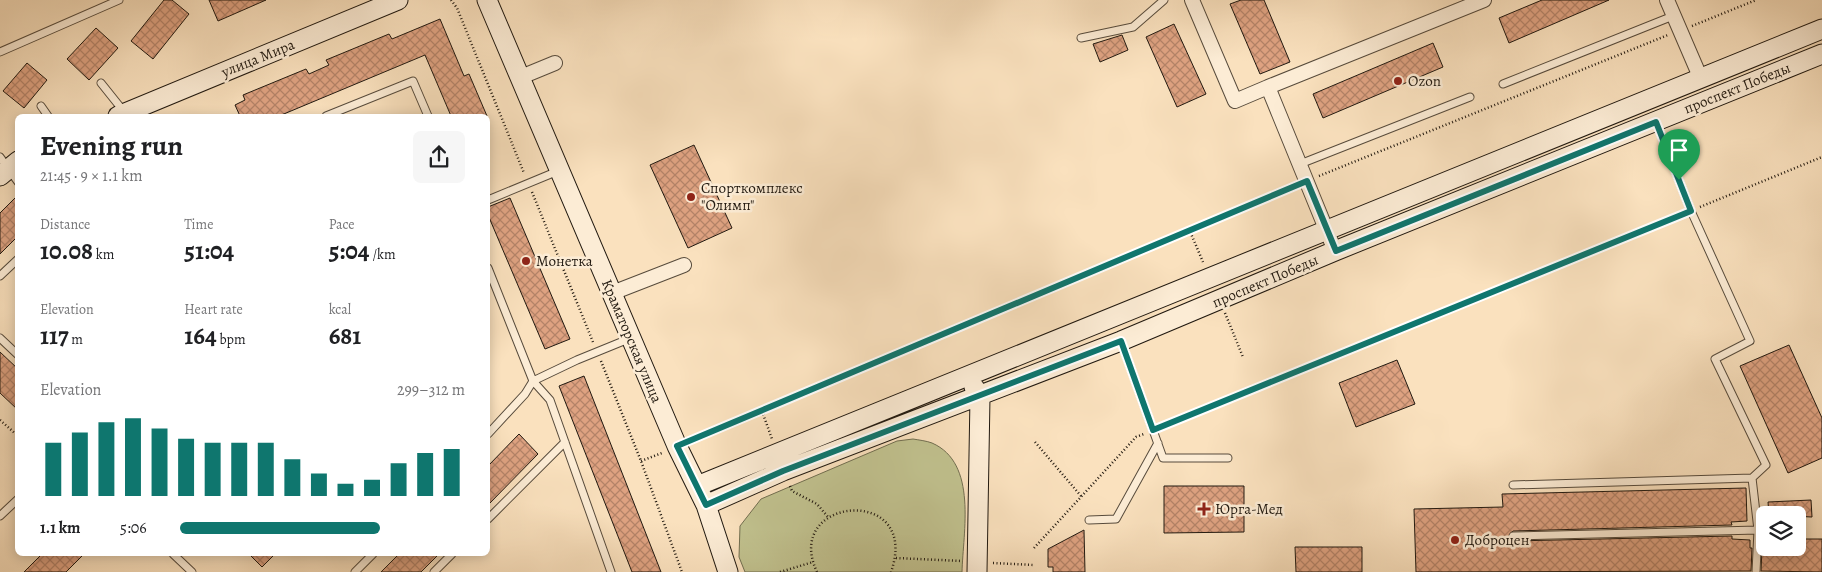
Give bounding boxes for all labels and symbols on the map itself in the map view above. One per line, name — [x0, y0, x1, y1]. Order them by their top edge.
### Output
street label: улица Мира — [217, 34, 298, 82]
street label: проспект Победы — [1681, 58, 1793, 118]
place label: Ozon — [1408, 71, 1441, 91]
marker: Ozon — [1392, 75, 1404, 87]
pin — [1658, 129, 1700, 180]
place label: Спорткомплекс "Олимп" — [701, 178, 803, 215]
marker: Спорткомплекс "Олимп" — [685, 191, 697, 203]
street label: проспект Победы — [1209, 250, 1321, 312]
place label: Монетка — [536, 251, 593, 271]
marker: Монетка — [520, 255, 532, 267]
street label: Краматорская улица — [597, 276, 667, 406]
place label: Юрга-Мед — [1215, 499, 1283, 519]
marker: Юрга-Мед — [1197, 502, 1211, 516]
place label: Доброцен — [1465, 530, 1530, 550]
marker: Доброцен — [1449, 534, 1461, 546]

